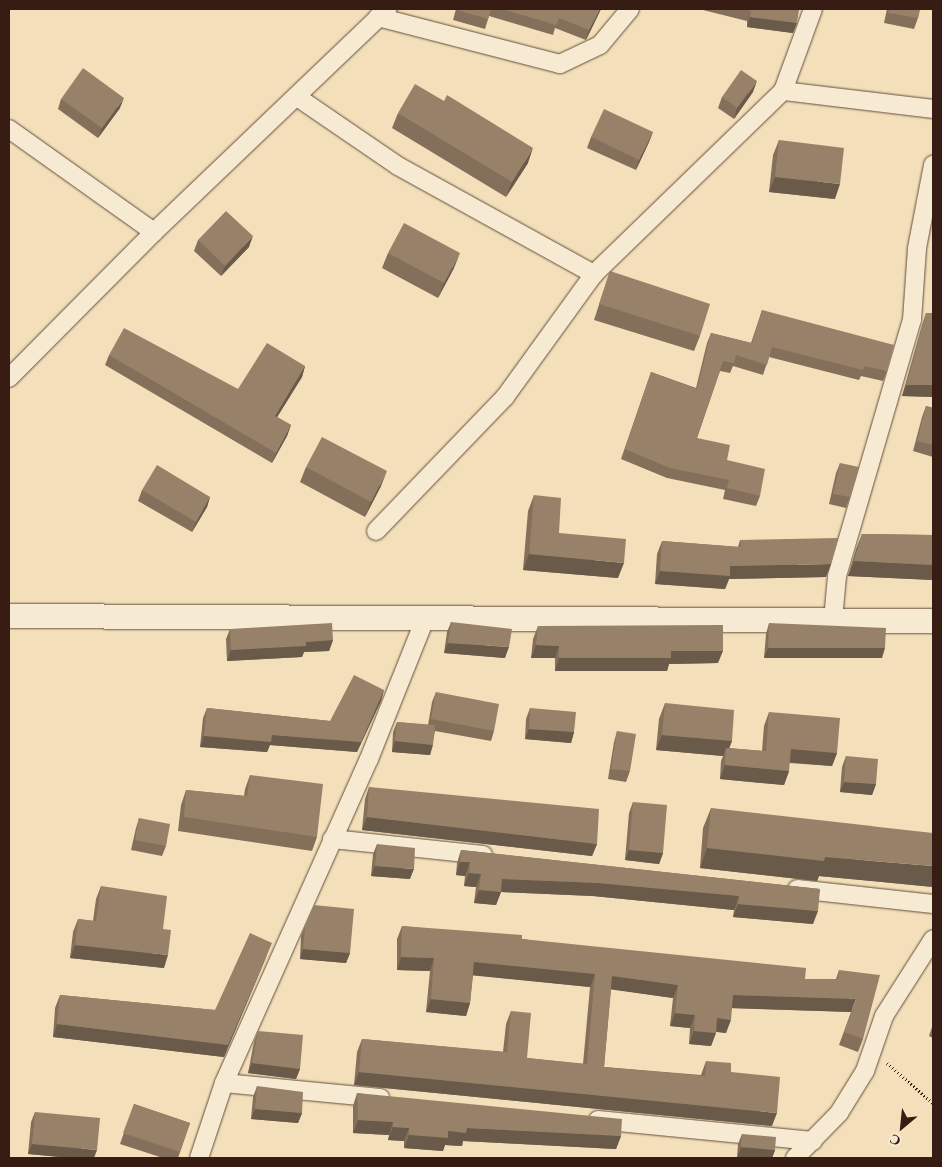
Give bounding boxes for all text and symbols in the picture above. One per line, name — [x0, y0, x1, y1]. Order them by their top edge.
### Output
north arrow — [877, 1102, 927, 1152]
text: С — [886, 1130, 904, 1151]

